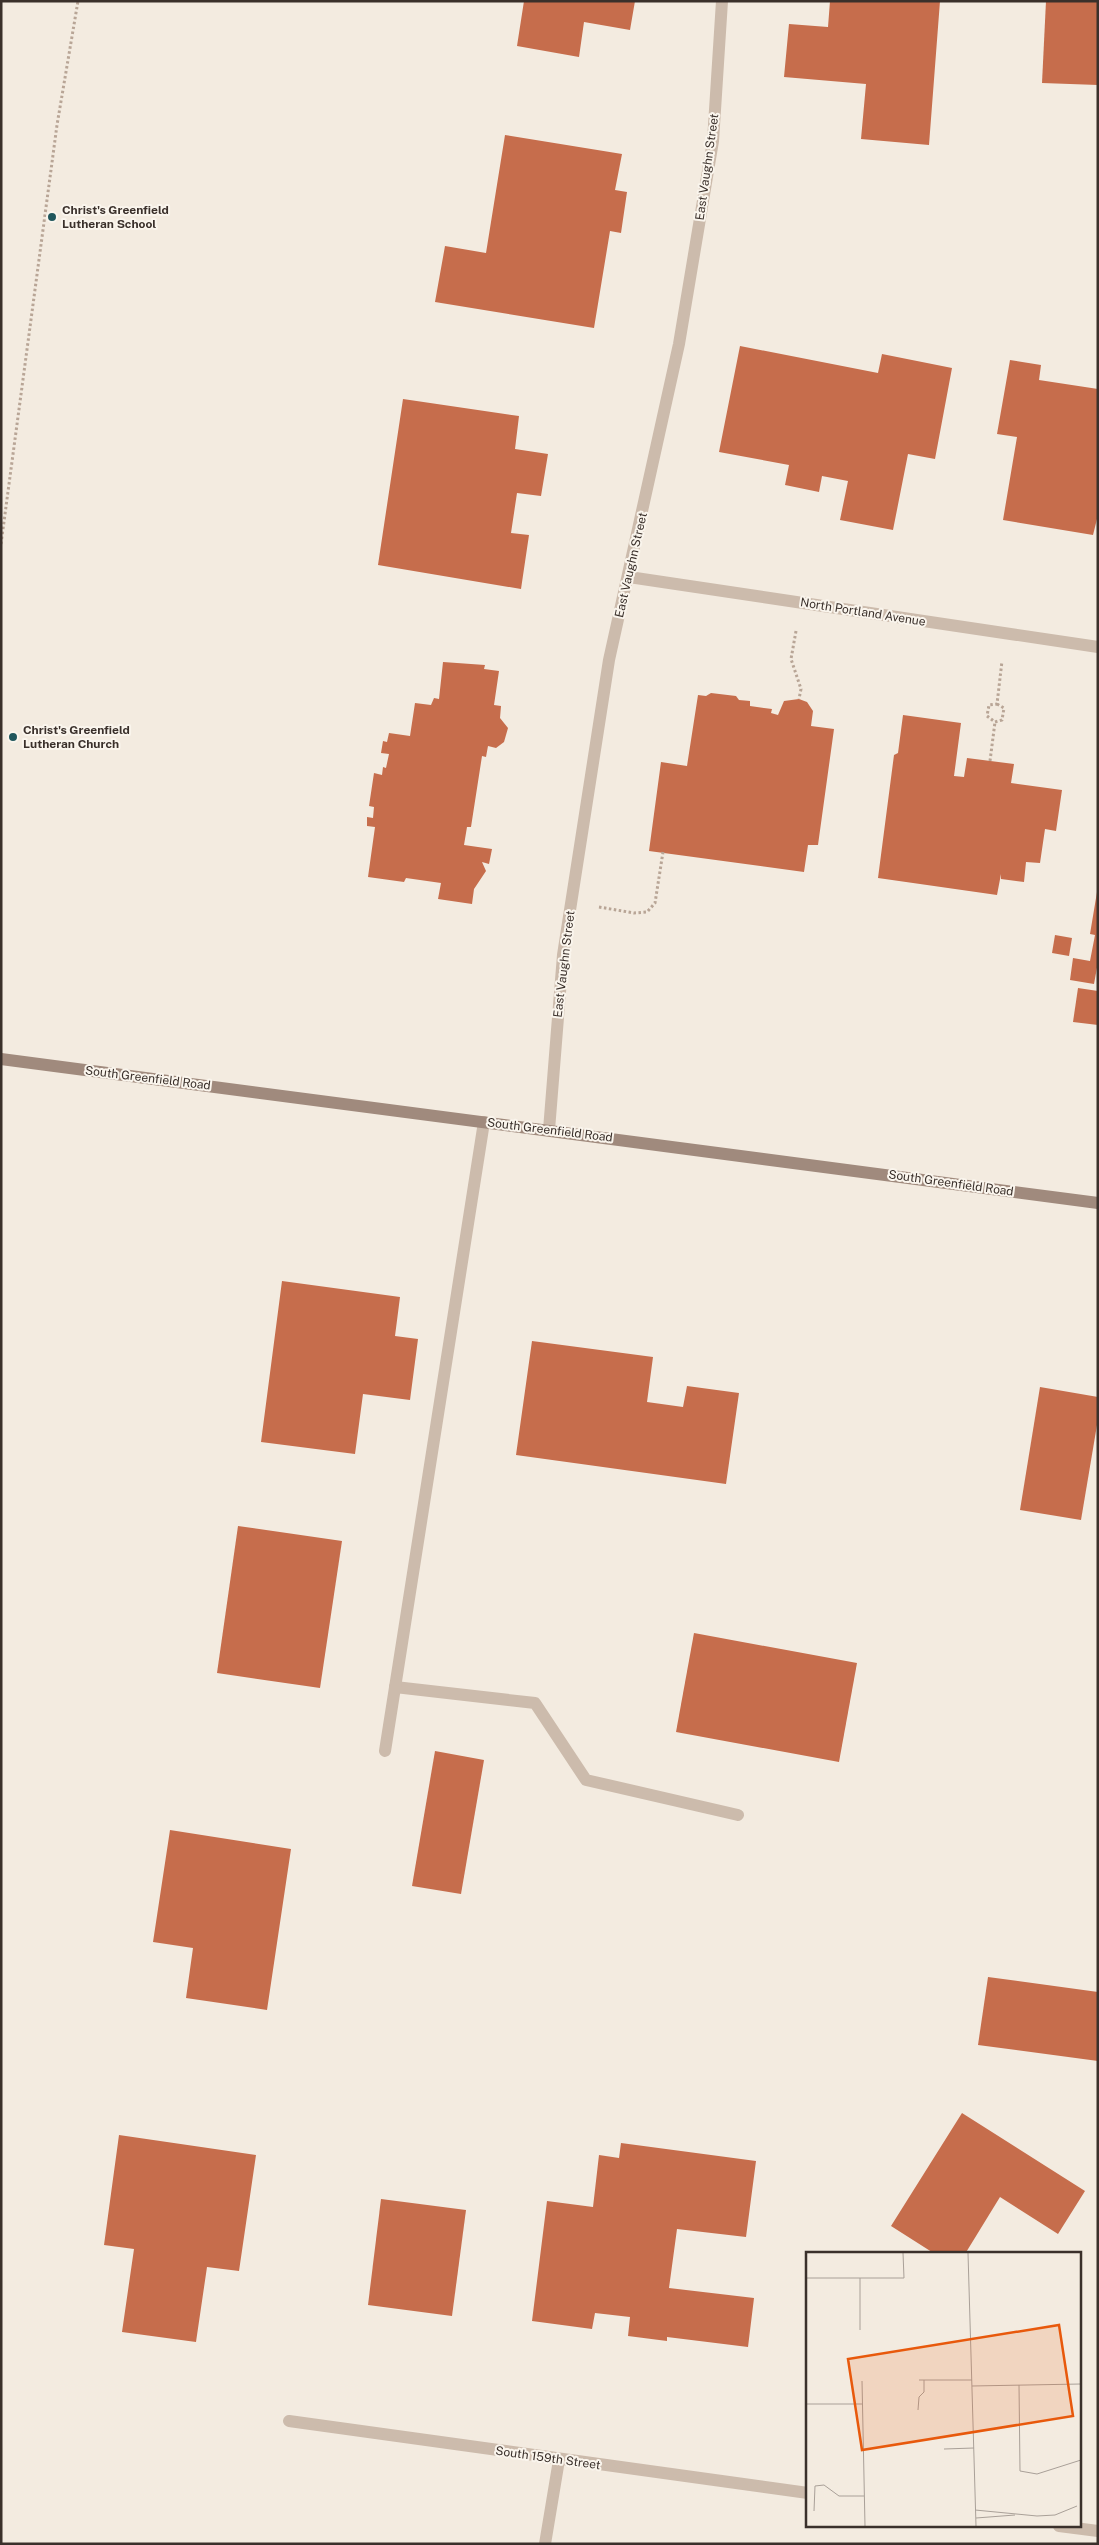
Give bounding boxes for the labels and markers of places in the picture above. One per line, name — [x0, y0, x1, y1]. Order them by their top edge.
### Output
place label: Christ's Greenfield Lutheran School — [62, 203, 169, 231]
marker: Christ's Greenfield Lutheran School — [46, 211, 58, 223]
place label: Christ's Greenfield Lutheran Church — [23, 723, 130, 751]
marker: Christ's Greenfield Lutheran Church — [7, 731, 19, 743]

